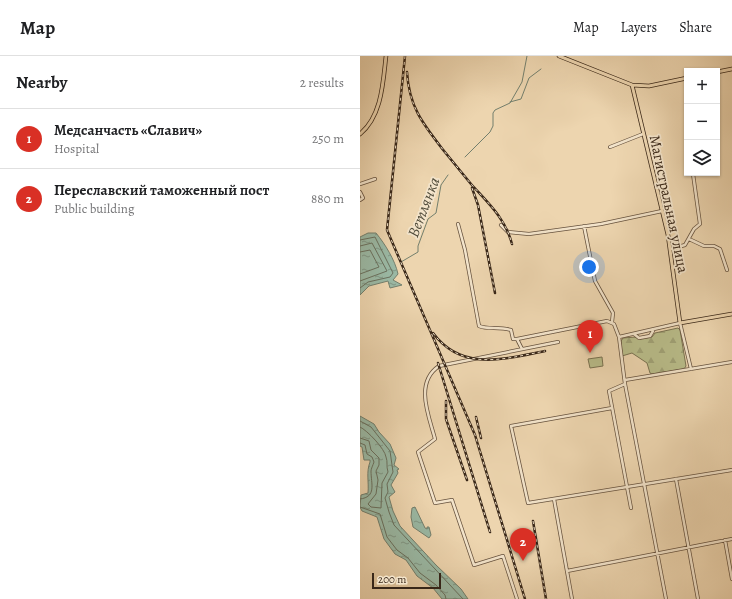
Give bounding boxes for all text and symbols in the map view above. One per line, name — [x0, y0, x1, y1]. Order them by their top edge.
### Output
text: Map — [20, 15, 55, 41]
text: Map — [573, 18, 599, 37]
text: Layers — [621, 18, 657, 37]
text: Share — [679, 18, 712, 37]
map controls — [684, 68, 720, 176]
button: + — [684, 68, 720, 104]
text: Nearby — [16, 71, 67, 94]
text: 2 results — [300, 74, 344, 91]
button: − — [684, 104, 720, 140]
text: Медсанчасть «Славич» — [54, 120, 202, 140]
text: 1 — [27, 130, 31, 147]
text: 250 m — [312, 130, 344, 147]
street label: Магистральная улица — [645, 133, 693, 275]
text: Hospital — [54, 140, 99, 157]
button: layers — [684, 140, 720, 176]
water label: Ветлянка — [402, 174, 445, 241]
text: Переславский таможенный пост — [54, 180, 269, 200]
text: 2 — [26, 190, 32, 207]
text: 880 m — [311, 190, 344, 207]
text: Public building — [54, 200, 134, 217]
your location — [579, 257, 599, 277]
pin: 1 — [577, 320, 603, 353]
pin: 2 — [510, 528, 536, 561]
scale bar — [372, 571, 441, 590]
text: 200 m — [378, 572, 406, 587]

